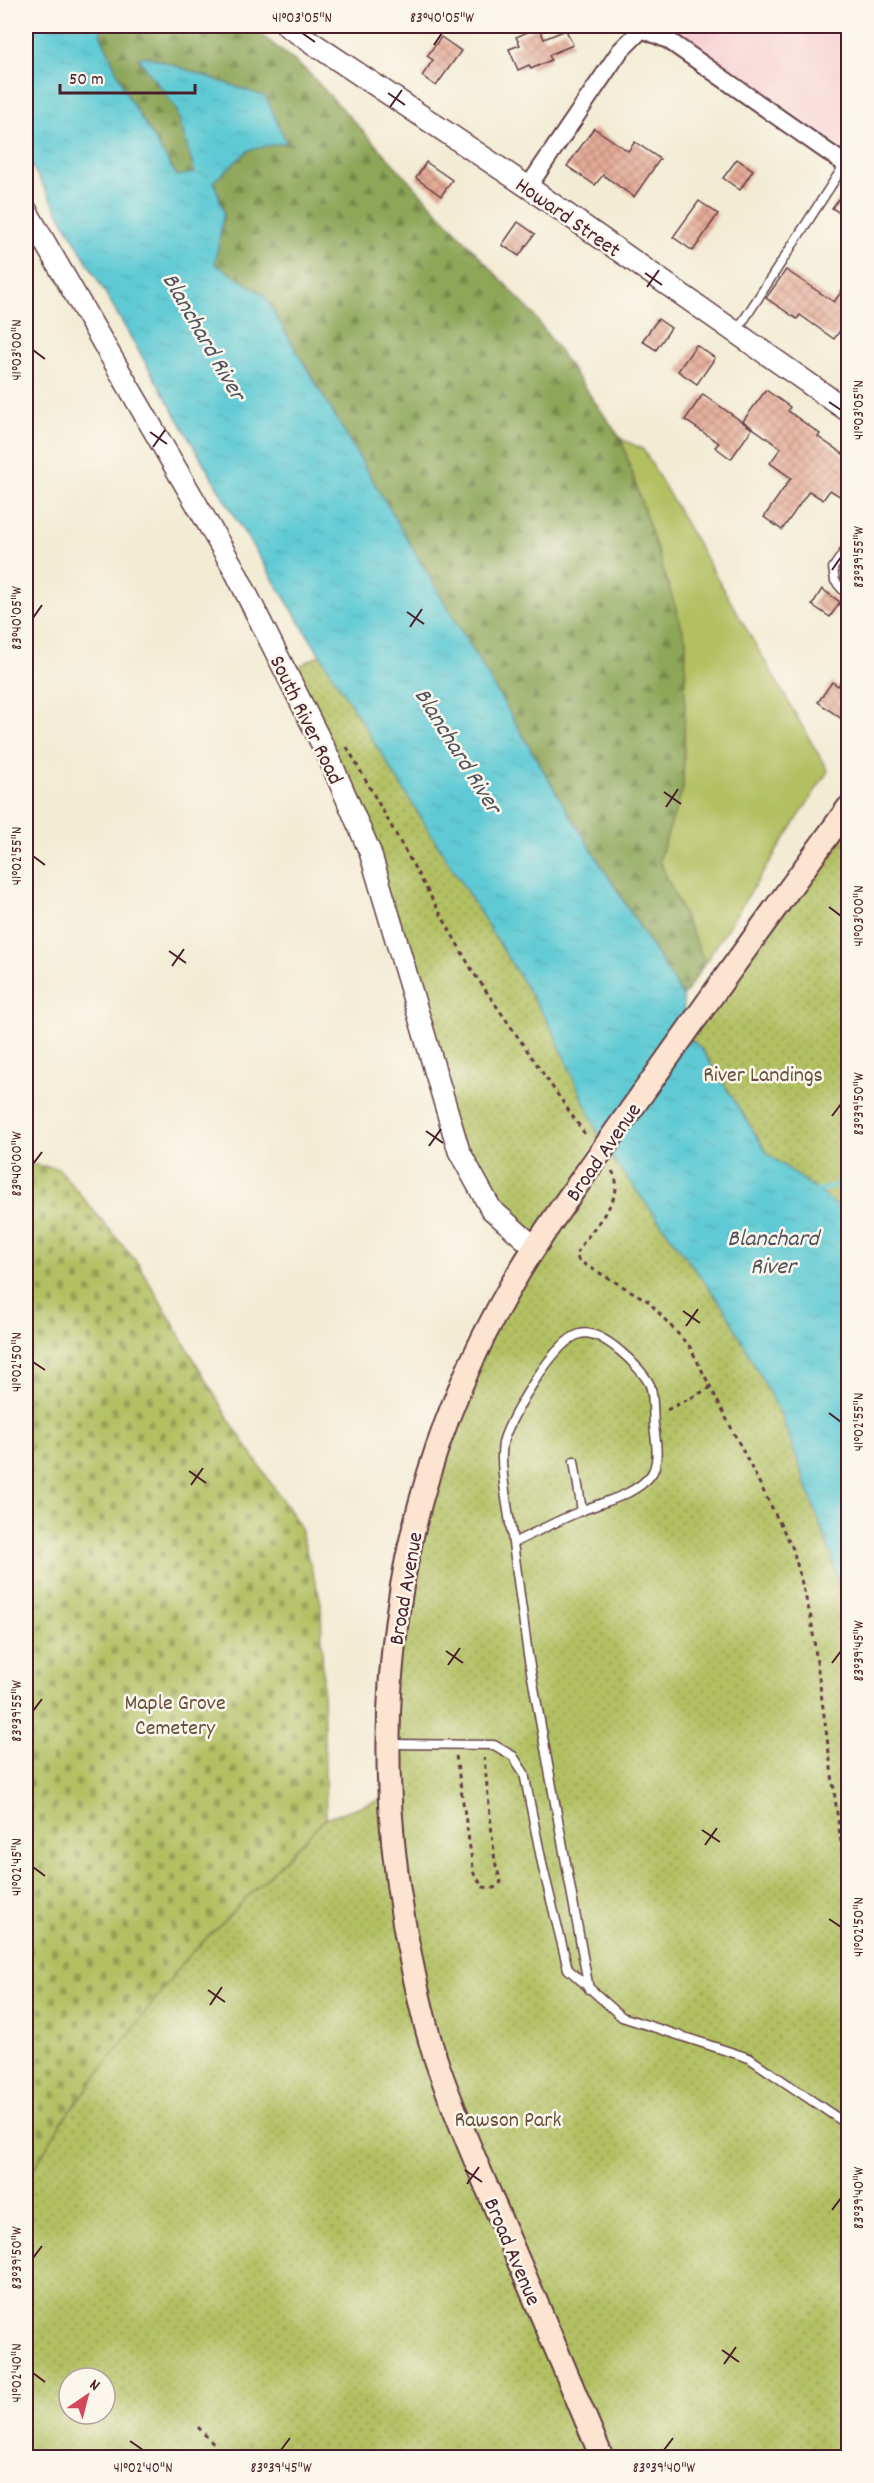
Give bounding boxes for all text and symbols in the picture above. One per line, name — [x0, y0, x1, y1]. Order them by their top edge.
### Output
text: 41°03'05"N — [272, 8, 332, 30]
text: 83°40'05"W — [410, 8, 474, 30]
scale bar — [60, 57, 195, 95]
text: 50 m — [69, 68, 104, 93]
street label: Howard Street — [508, 171, 626, 267]
water label: Blanchard River — [152, 267, 254, 410]
text: 41°03'00"N — [7, 319, 29, 381]
text: 41°03'05"N — [849, 380, 871, 440]
text: 83°39'55"W — [849, 526, 871, 588]
text: 83°40'05"W — [7, 586, 29, 650]
street label: South River Road — [260, 651, 350, 790]
water label: Blanchard River — [404, 682, 510, 824]
text: 41°02'55"N — [7, 827, 29, 885]
text: 41°03'00"N — [849, 885, 871, 947]
park label: River Landings — [703, 1061, 823, 1092]
text: 83°39'50"W — [849, 1072, 871, 1136]
street label: Broad Avenue — [559, 1097, 650, 1209]
text: 83°40'00"W — [7, 1131, 29, 1197]
water label: Blanchard River — [727, 1223, 821, 1285]
text: 41°02'50"N — [7, 1332, 29, 1392]
text: 41°02'55"N — [849, 1393, 871, 1451]
street label: Broad Avenue — [382, 1530, 433, 1648]
text: 83°39'45"W — [849, 1620, 871, 1682]
text: 83°39'55"W — [7, 1680, 29, 1742]
park label: Maple Grove Cemetery — [124, 1689, 226, 1745]
text: 41°02'45"N — [7, 1838, 29, 1896]
text: 41°02'50"N — [849, 1897, 871, 1957]
park label: Rawson Park — [455, 2106, 561, 2137]
text: 83°39'40"W — [849, 2166, 871, 2229]
street label: Broad Avenue — [474, 2194, 547, 2311]
text: 83°39'50"W — [7, 2226, 29, 2290]
text: 41°02'40"N — [7, 2343, 29, 2403]
north arrow — [57, 2366, 117, 2426]
text: N — [84, 2374, 104, 2398]
text: 41°02'40"N — [113, 2458, 173, 2480]
text: 83°39'45"W — [250, 2458, 312, 2480]
text: 83°39'40"W — [633, 2458, 696, 2480]

